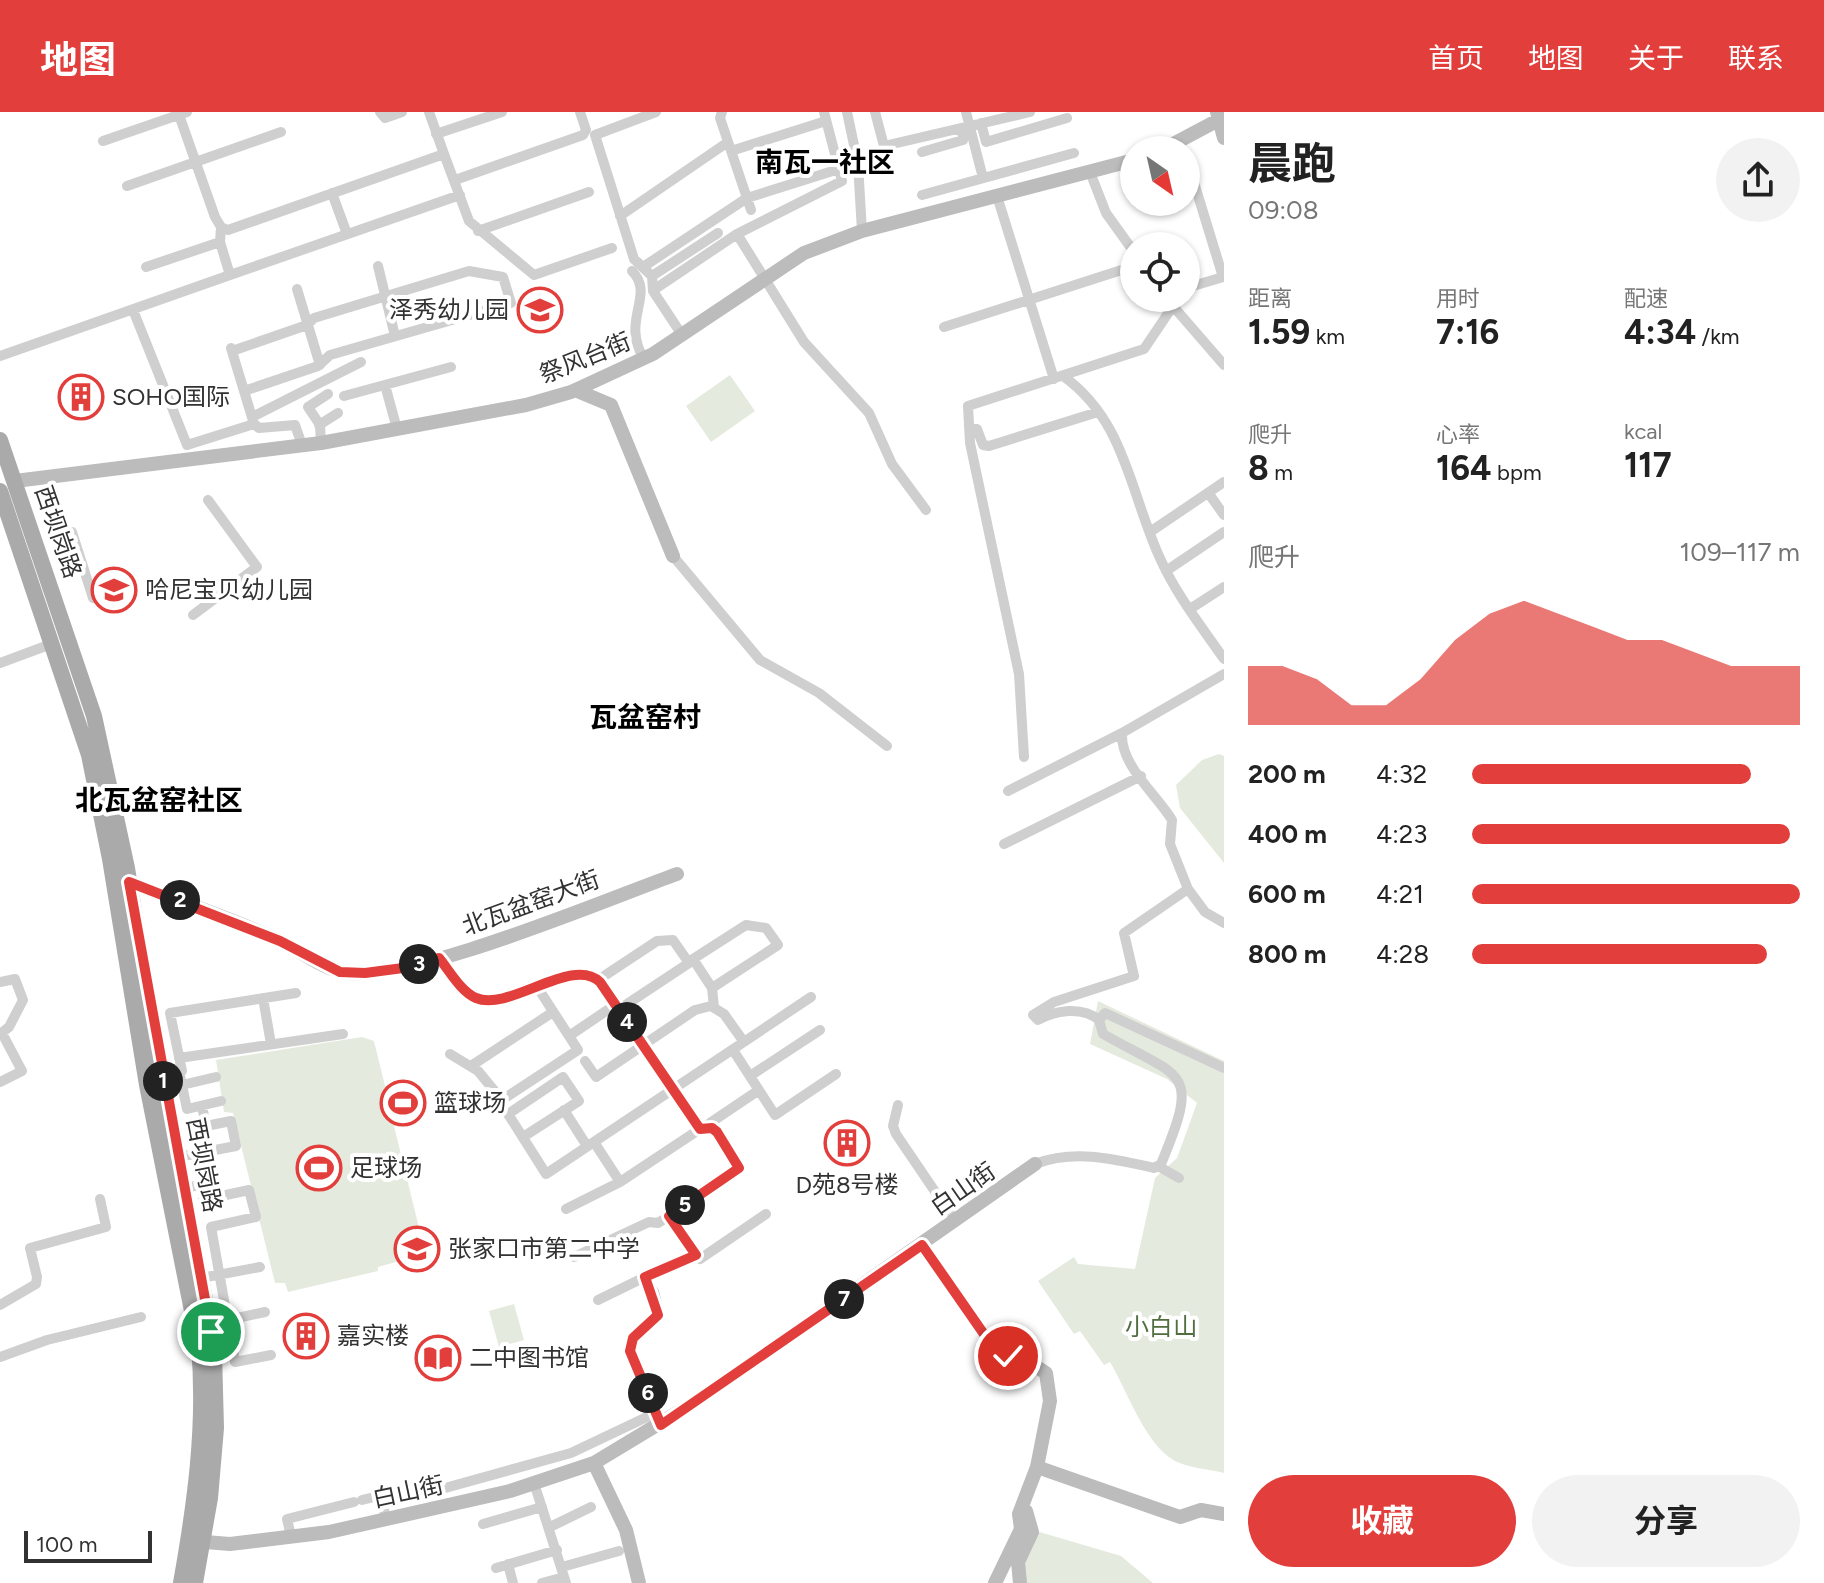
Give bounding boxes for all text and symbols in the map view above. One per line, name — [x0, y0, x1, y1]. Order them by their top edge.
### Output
text: 地图 — [40, 37, 116, 83]
text: 首页 — [1428, 41, 1484, 75]
text: 地图 — [1528, 41, 1584, 75]
text: 关于 — [1628, 41, 1684, 75]
text: 联系 — [1728, 41, 1784, 75]
north arrow — [1120, 136, 1200, 216]
map controls — [1120, 136, 1200, 312]
text: 晨跑 — [1248, 137, 1336, 190]
button: share — [1716, 138, 1800, 222]
district label: 南瓦一社区 — [755, 145, 895, 179]
text: 09:08 — [1248, 194, 1319, 226]
button: locate — [1120, 232, 1200, 312]
text: 距离 — [1248, 285, 1292, 312]
text: 用时 — [1436, 285, 1480, 312]
text: 配速 — [1624, 285, 1668, 312]
school or university icon: 泽秀幼儿园 — [516, 286, 564, 334]
place label: 泽秀幼儿园 — [389, 295, 509, 324]
text: 1.59 — [1248, 312, 1310, 353]
text: 7:16 — [1436, 312, 1499, 353]
text: 4:34 — [1624, 312, 1696, 353]
text: km — [1310, 323, 1345, 350]
text: /km — [1696, 323, 1740, 350]
street label: 祭风台街 — [535, 326, 635, 389]
building icon: SOHO国际 — [57, 373, 105, 421]
place label: SOHO国际 — [112, 382, 230, 411]
text: kcal — [1624, 418, 1662, 445]
text: 爬升 — [1248, 421, 1292, 448]
text: 心率 — [1436, 421, 1480, 448]
text: 117 — [1624, 445, 1672, 486]
text: 8 — [1248, 448, 1269, 489]
text: 164 — [1436, 448, 1492, 489]
text: m — [1269, 459, 1293, 486]
text: bpm — [1492, 459, 1542, 486]
street label: 西坝岗路 — [29, 482, 88, 582]
text: 109–117 m — [1680, 536, 1800, 568]
text: 爬升 — [1248, 541, 1300, 573]
school or university icon: 哈尼宝贝幼儿园 — [90, 566, 138, 614]
place label: 哈尼宝贝幼儿园 — [145, 575, 313, 604]
district label: 瓦盆窑村 — [589, 700, 701, 734]
text: 200 m — [1248, 758, 1326, 790]
text: 4:32 — [1376, 758, 1427, 790]
district label: 北瓦盆窑社区 — [75, 783, 243, 817]
text: 400 m — [1248, 818, 1327, 850]
text: 4:23 — [1376, 818, 1427, 850]
street label: 北瓦盆窑大街 — [458, 864, 603, 941]
text: 600 m — [1248, 878, 1326, 910]
text: 4:21 — [1376, 878, 1424, 910]
pin: 2 — [160, 880, 200, 920]
text: 2 — [174, 886, 186, 913]
text: 800 m — [1248, 938, 1326, 970]
text: 4:28 — [1376, 938, 1429, 970]
pin: 3 — [399, 944, 439, 984]
text: 3 — [413, 950, 425, 977]
pin: 4 — [607, 1002, 647, 1042]
text: 4 — [620, 1008, 634, 1035]
pin: 1 — [143, 1061, 183, 1101]
text: 1 — [158, 1067, 168, 1094]
sports icon: 篮球场 — [379, 1079, 427, 1127]
place label: 篮球场 — [434, 1088, 506, 1117]
street label: 西坝岗路 — [181, 1115, 228, 1215]
building icon: D苑8号楼 — [823, 1119, 871, 1167]
sports icon: 足球场 — [295, 1144, 343, 1192]
place label: 足球场 — [350, 1153, 422, 1182]
street label: 白山街 — [925, 1156, 1001, 1221]
place label: D苑8号楼 — [795, 1170, 899, 1199]
pin: 5 — [665, 1185, 705, 1225]
text: 5 — [679, 1191, 691, 1218]
school or university icon: 张家口市第二中学 — [393, 1225, 441, 1273]
place label: 张家口市第二中学 — [448, 1234, 640, 1263]
pin: 7 — [824, 1279, 864, 1319]
text: 7 — [838, 1285, 850, 1312]
pin — [177, 1298, 245, 1366]
icon: arrive — [189, 1310, 233, 1354]
building icon: 嘉实楼 — [282, 1312, 330, 1360]
park label: 小白山 — [1125, 1312, 1197, 1341]
place label: 嘉实楼 — [337, 1321, 409, 1350]
pin — [974, 1322, 1042, 1390]
library icon: 二中图书馆 — [414, 1334, 462, 1382]
icon: check — [986, 1334, 1030, 1378]
place label: 二中图书馆 — [469, 1343, 589, 1372]
pin: 6 — [628, 1373, 668, 1413]
text: 6 — [642, 1379, 654, 1406]
street label: 白山街 — [370, 1470, 446, 1513]
button: 收藏 — [1248, 1475, 1516, 1567]
button: 分享 — [1532, 1475, 1800, 1567]
scale bar — [24, 1527, 152, 1563]
text: 100 m — [36, 1531, 97, 1558]

